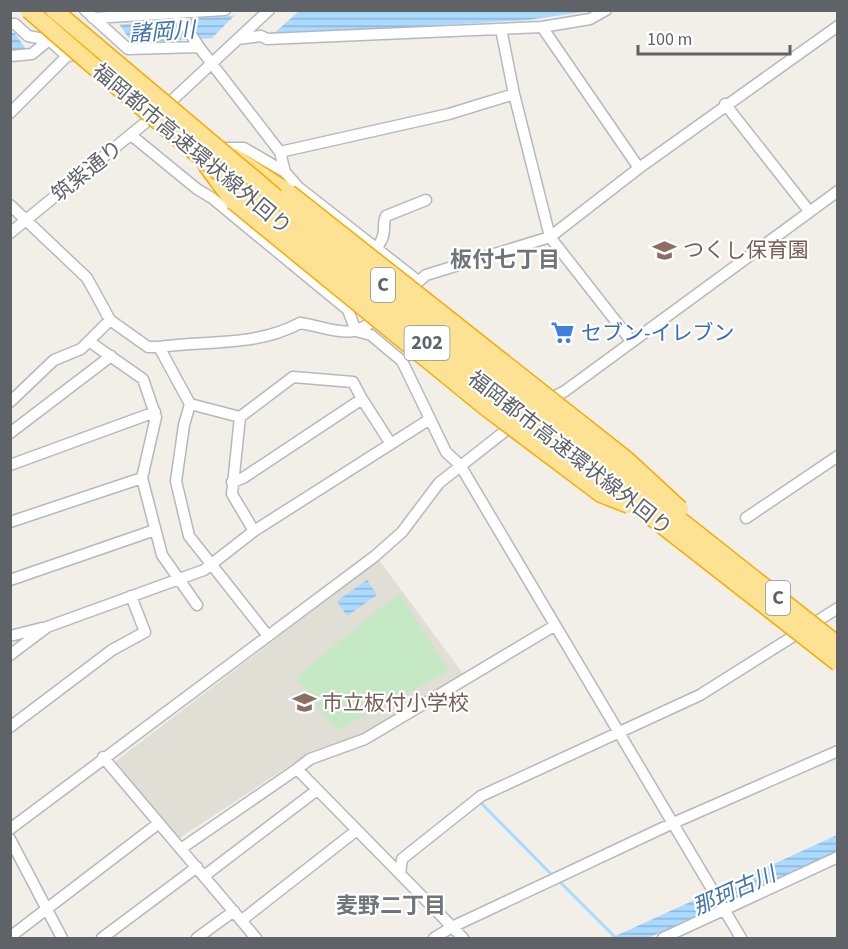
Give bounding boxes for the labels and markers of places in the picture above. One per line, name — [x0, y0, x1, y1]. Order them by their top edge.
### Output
place label: つくし保育園 — [683, 235, 809, 265]
school or university icon: つくし保育園 — [652, 237, 678, 263]
place label: セブン-イレブン — [581, 318, 735, 348]
supermarket icon: セブン-イレブン — [550, 320, 576, 346]
place label: 市立板付小学校 — [322, 688, 469, 718]
school or university icon: 市立板付小学校 — [291, 690, 317, 716]

